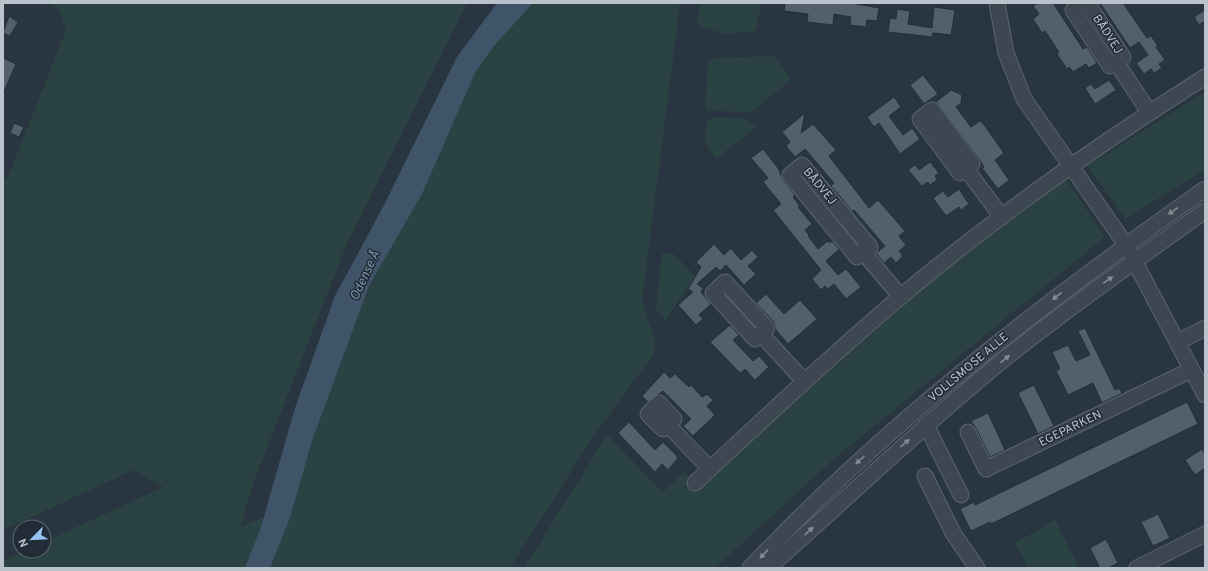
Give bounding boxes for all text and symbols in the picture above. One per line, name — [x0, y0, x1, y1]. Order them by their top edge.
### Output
street label: BÅDVEJ — [1088, 12, 1126, 57]
street label: BÅDVEJ — [799, 165, 840, 209]
one-way arrow — [1168, 207, 1178, 215]
water label: Odense Å — [346, 248, 384, 303]
one-way arrow — [1102, 276, 1113, 284]
one-way arrow — [1051, 292, 1062, 300]
street label: VOLLSMOSE ALLE — [925, 329, 1012, 406]
one-way arrow — [999, 355, 1010, 364]
street label: EGEPARKEN — [1036, 407, 1104, 451]
one-way arrow — [900, 438, 910, 448]
one-way arrow — [855, 455, 865, 464]
north arrow — [12, 519, 52, 559]
one-way arrow — [805, 527, 814, 536]
text: N — [16, 536, 32, 549]
one-way arrow — [759, 548, 768, 559]

